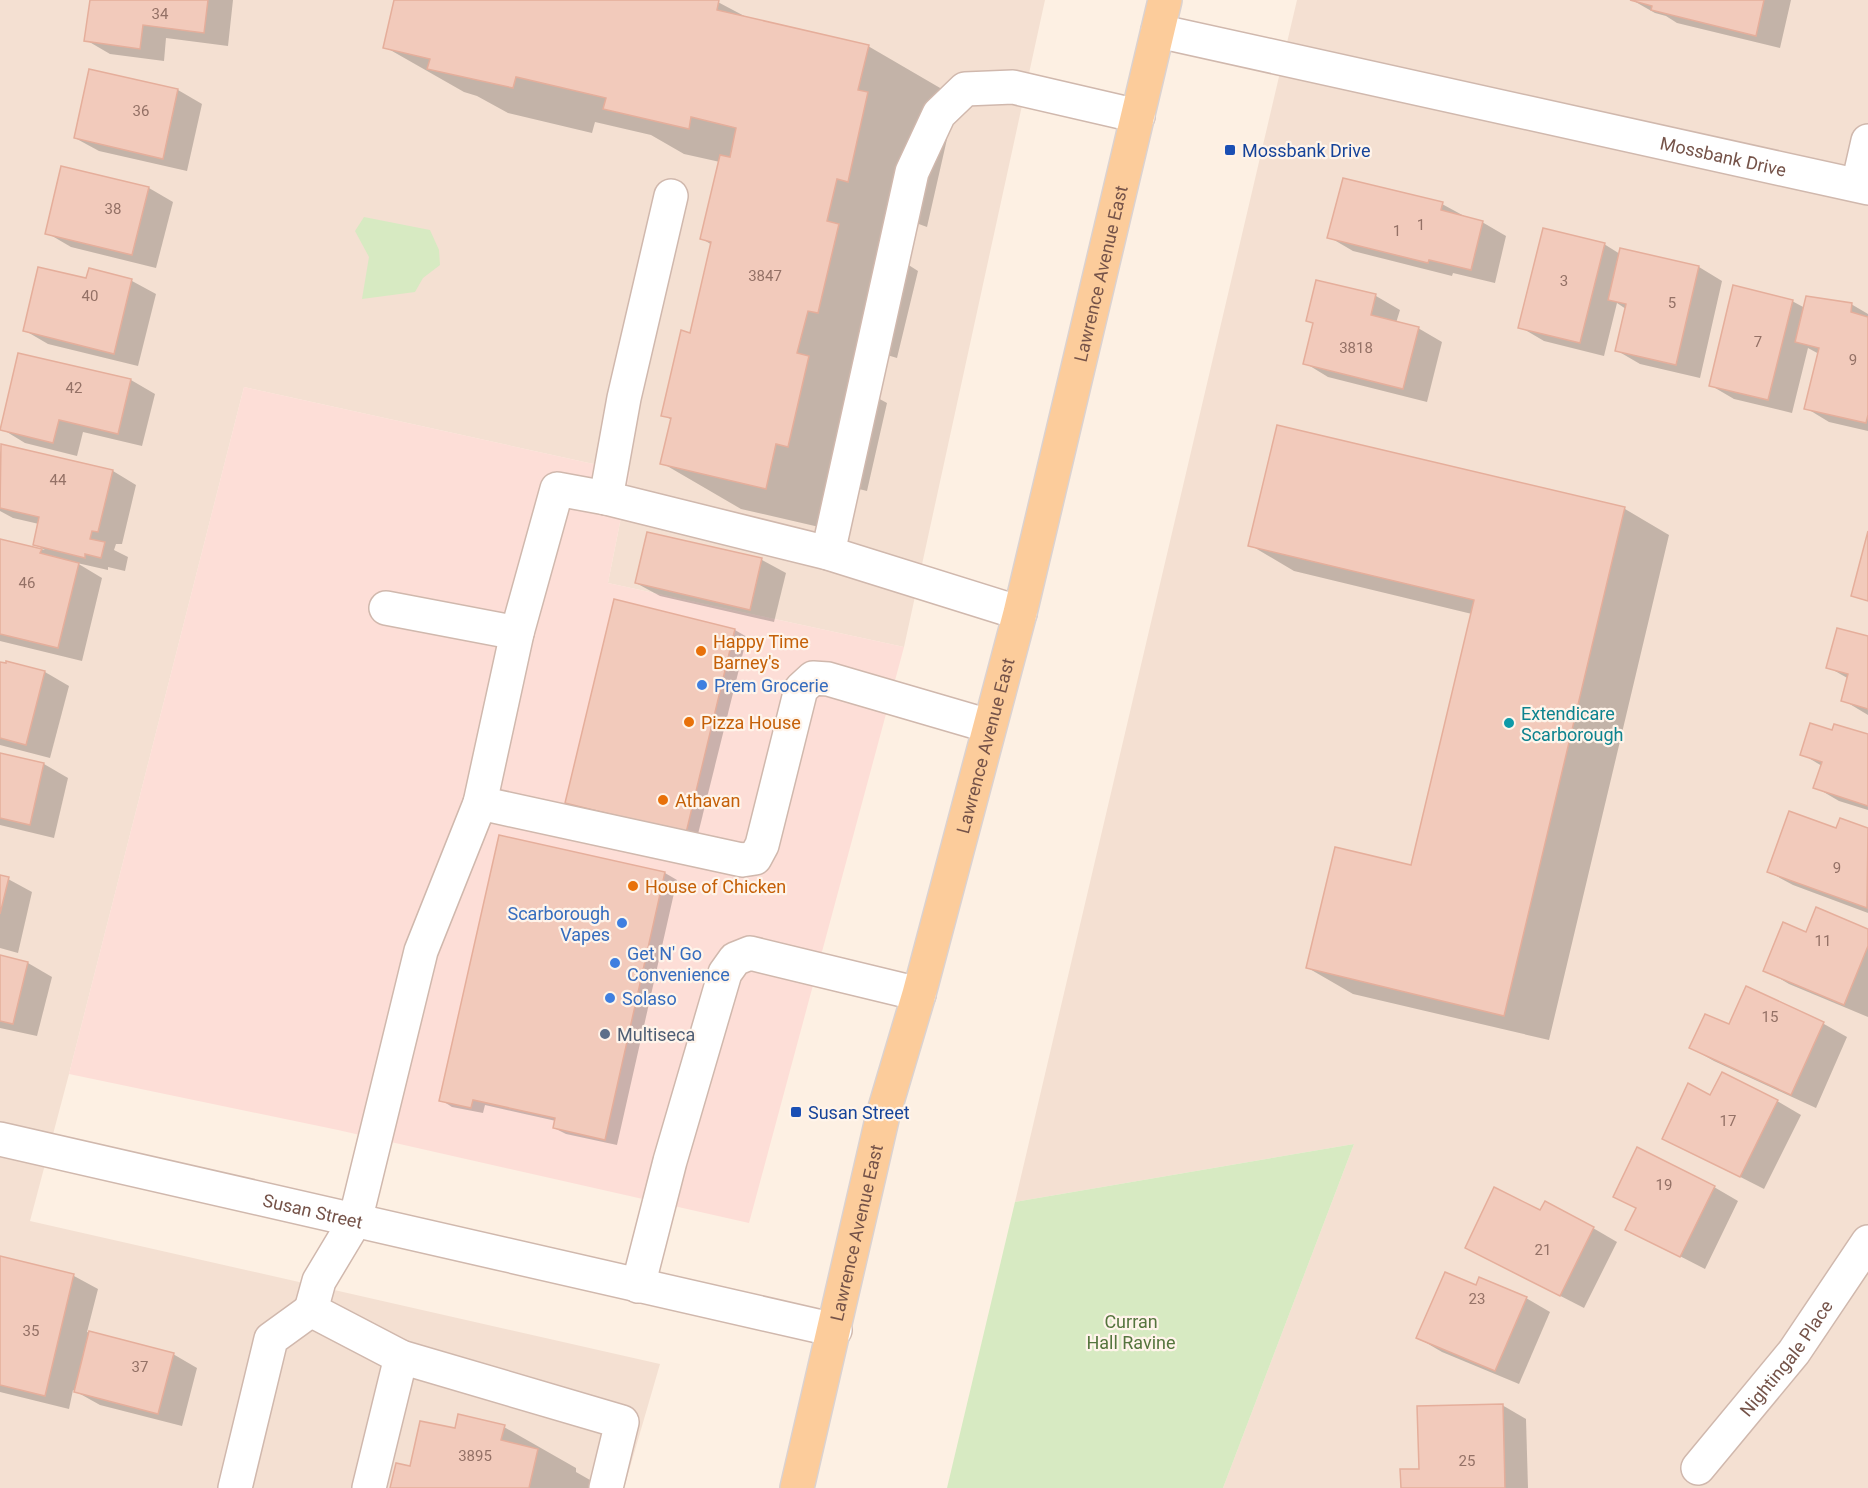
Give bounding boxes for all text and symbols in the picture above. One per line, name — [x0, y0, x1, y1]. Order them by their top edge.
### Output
house number: 34 — [152, 5, 169, 23]
house number: 36 — [133, 102, 149, 120]
street label: Mossbank Drive — [1658, 132, 1788, 180]
place label: Mossbank Drive — [1242, 140, 1370, 161]
marker: Mossbank Drive — [1223, 143, 1237, 157]
street label: Lawrence Avenue East — [1069, 183, 1131, 364]
house number: 38 — [105, 200, 121, 218]
house number: 1 — [1417, 216, 1425, 234]
house number: 1 — [1393, 222, 1401, 240]
house number: 3847 — [748, 267, 782, 285]
house number: 3 — [1560, 272, 1568, 290]
house number: 40 — [82, 287, 98, 305]
house number: 5 — [1668, 294, 1676, 312]
house number: 7 — [1754, 333, 1762, 351]
house number: 3818 — [1339, 339, 1373, 357]
house number: 9 — [1849, 351, 1857, 369]
house number: 42 — [66, 379, 82, 397]
house number: 44 — [50, 471, 67, 489]
house number: 46 — [19, 574, 35, 592]
place label: Happy Time Barney's — [713, 631, 809, 673]
marker: Happy Time Barney's — [694, 644, 708, 658]
street label: Lawrence Avenue East — [952, 656, 1018, 836]
place label: Prem Grocerie — [714, 675, 829, 696]
marker: Prem Grocerie — [695, 678, 709, 692]
place label: Extendicare Scarborough — [1521, 703, 1624, 745]
place label: Pizza House — [701, 712, 801, 733]
marker: Pizza House — [682, 715, 696, 729]
marker: Extendicare Scarborough — [1502, 716, 1516, 730]
place label: Athavan — [675, 790, 740, 811]
marker: Athavan — [656, 793, 670, 807]
house number: 9 — [1833, 859, 1841, 877]
place label: House of Chicken — [645, 876, 786, 897]
marker: House of Chicken — [626, 879, 640, 893]
place label: Scarborough Vapes — [507, 903, 610, 945]
marker: Scarborough Vapes — [615, 916, 629, 930]
house number: 11 — [1815, 932, 1831, 950]
place label: Get N' Go Convenience — [627, 943, 730, 985]
marker: Get N' Go Convenience — [608, 956, 622, 970]
place label: Solaso — [622, 988, 677, 1009]
marker: Solaso — [603, 991, 617, 1005]
house number: 15 — [1762, 1008, 1778, 1026]
place label: Multiseca — [617, 1024, 695, 1045]
marker: Multiseca — [598, 1027, 612, 1041]
place label: Susan Street — [808, 1102, 910, 1123]
marker: Susan Street — [789, 1105, 803, 1119]
house number: 17 — [1720, 1112, 1736, 1130]
street label: Lawrence Avenue East — [825, 1142, 886, 1323]
house number: 19 — [1656, 1176, 1672, 1194]
street label: Susan Street — [261, 1189, 365, 1232]
house number: 21 — [1535, 1241, 1551, 1259]
house number: 23 — [1469, 1290, 1485, 1308]
street label: Nightingale Place — [1735, 1296, 1837, 1420]
park label: Curran Hall Ravine — [1086, 1311, 1176, 1353]
house number: 35 — [23, 1322, 39, 1340]
house number: 37 — [132, 1358, 148, 1376]
house number: 3895 — [458, 1447, 492, 1465]
house number: 25 — [1459, 1452, 1475, 1470]

